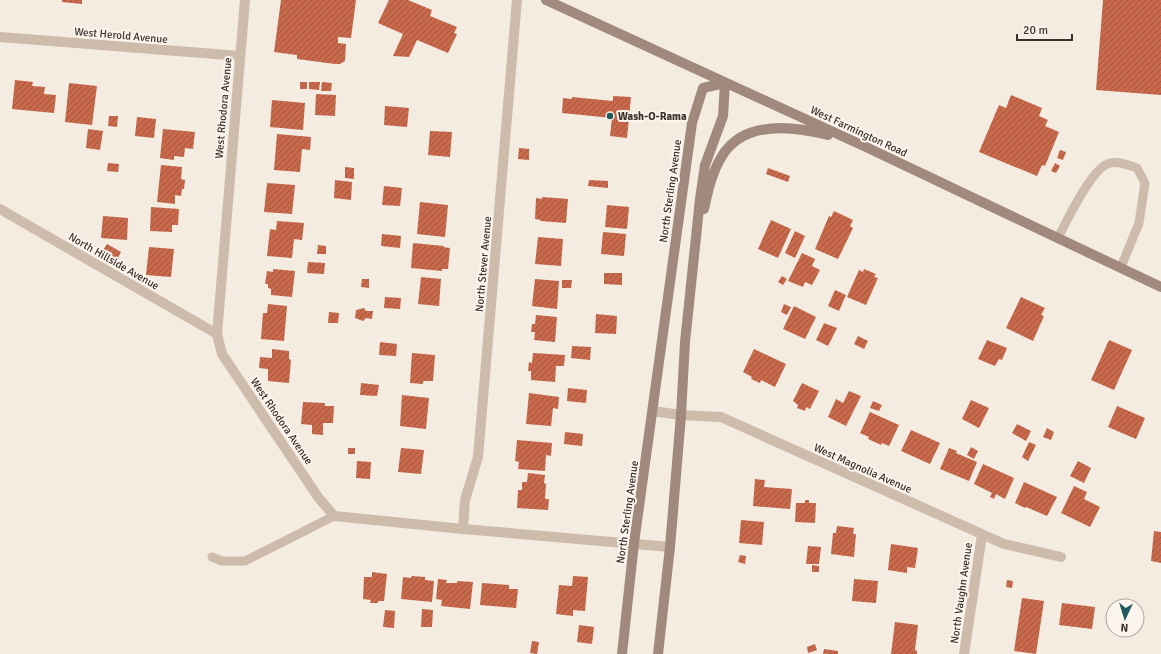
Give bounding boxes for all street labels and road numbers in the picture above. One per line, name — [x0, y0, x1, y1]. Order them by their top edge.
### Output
street label: West Herold Avenue — [74, 25, 168, 46]
street label: West Rhodora Avenue — [213, 57, 234, 159]
street label: West Farmington Road — [808, 103, 909, 160]
street label: North Sterling Avenue — [657, 139, 684, 243]
street label: North Stever Avenue — [473, 216, 494, 313]
street label: North Hillside Avenue — [66, 230, 161, 293]
street label: West Rhodora Avenue — [248, 375, 315, 467]
street label: West Magnolia Avenue — [812, 441, 914, 496]
street label: North Sterling Avenue — [614, 460, 641, 564]
street label: North Vaughn Avenue — [948, 542, 975, 644]

